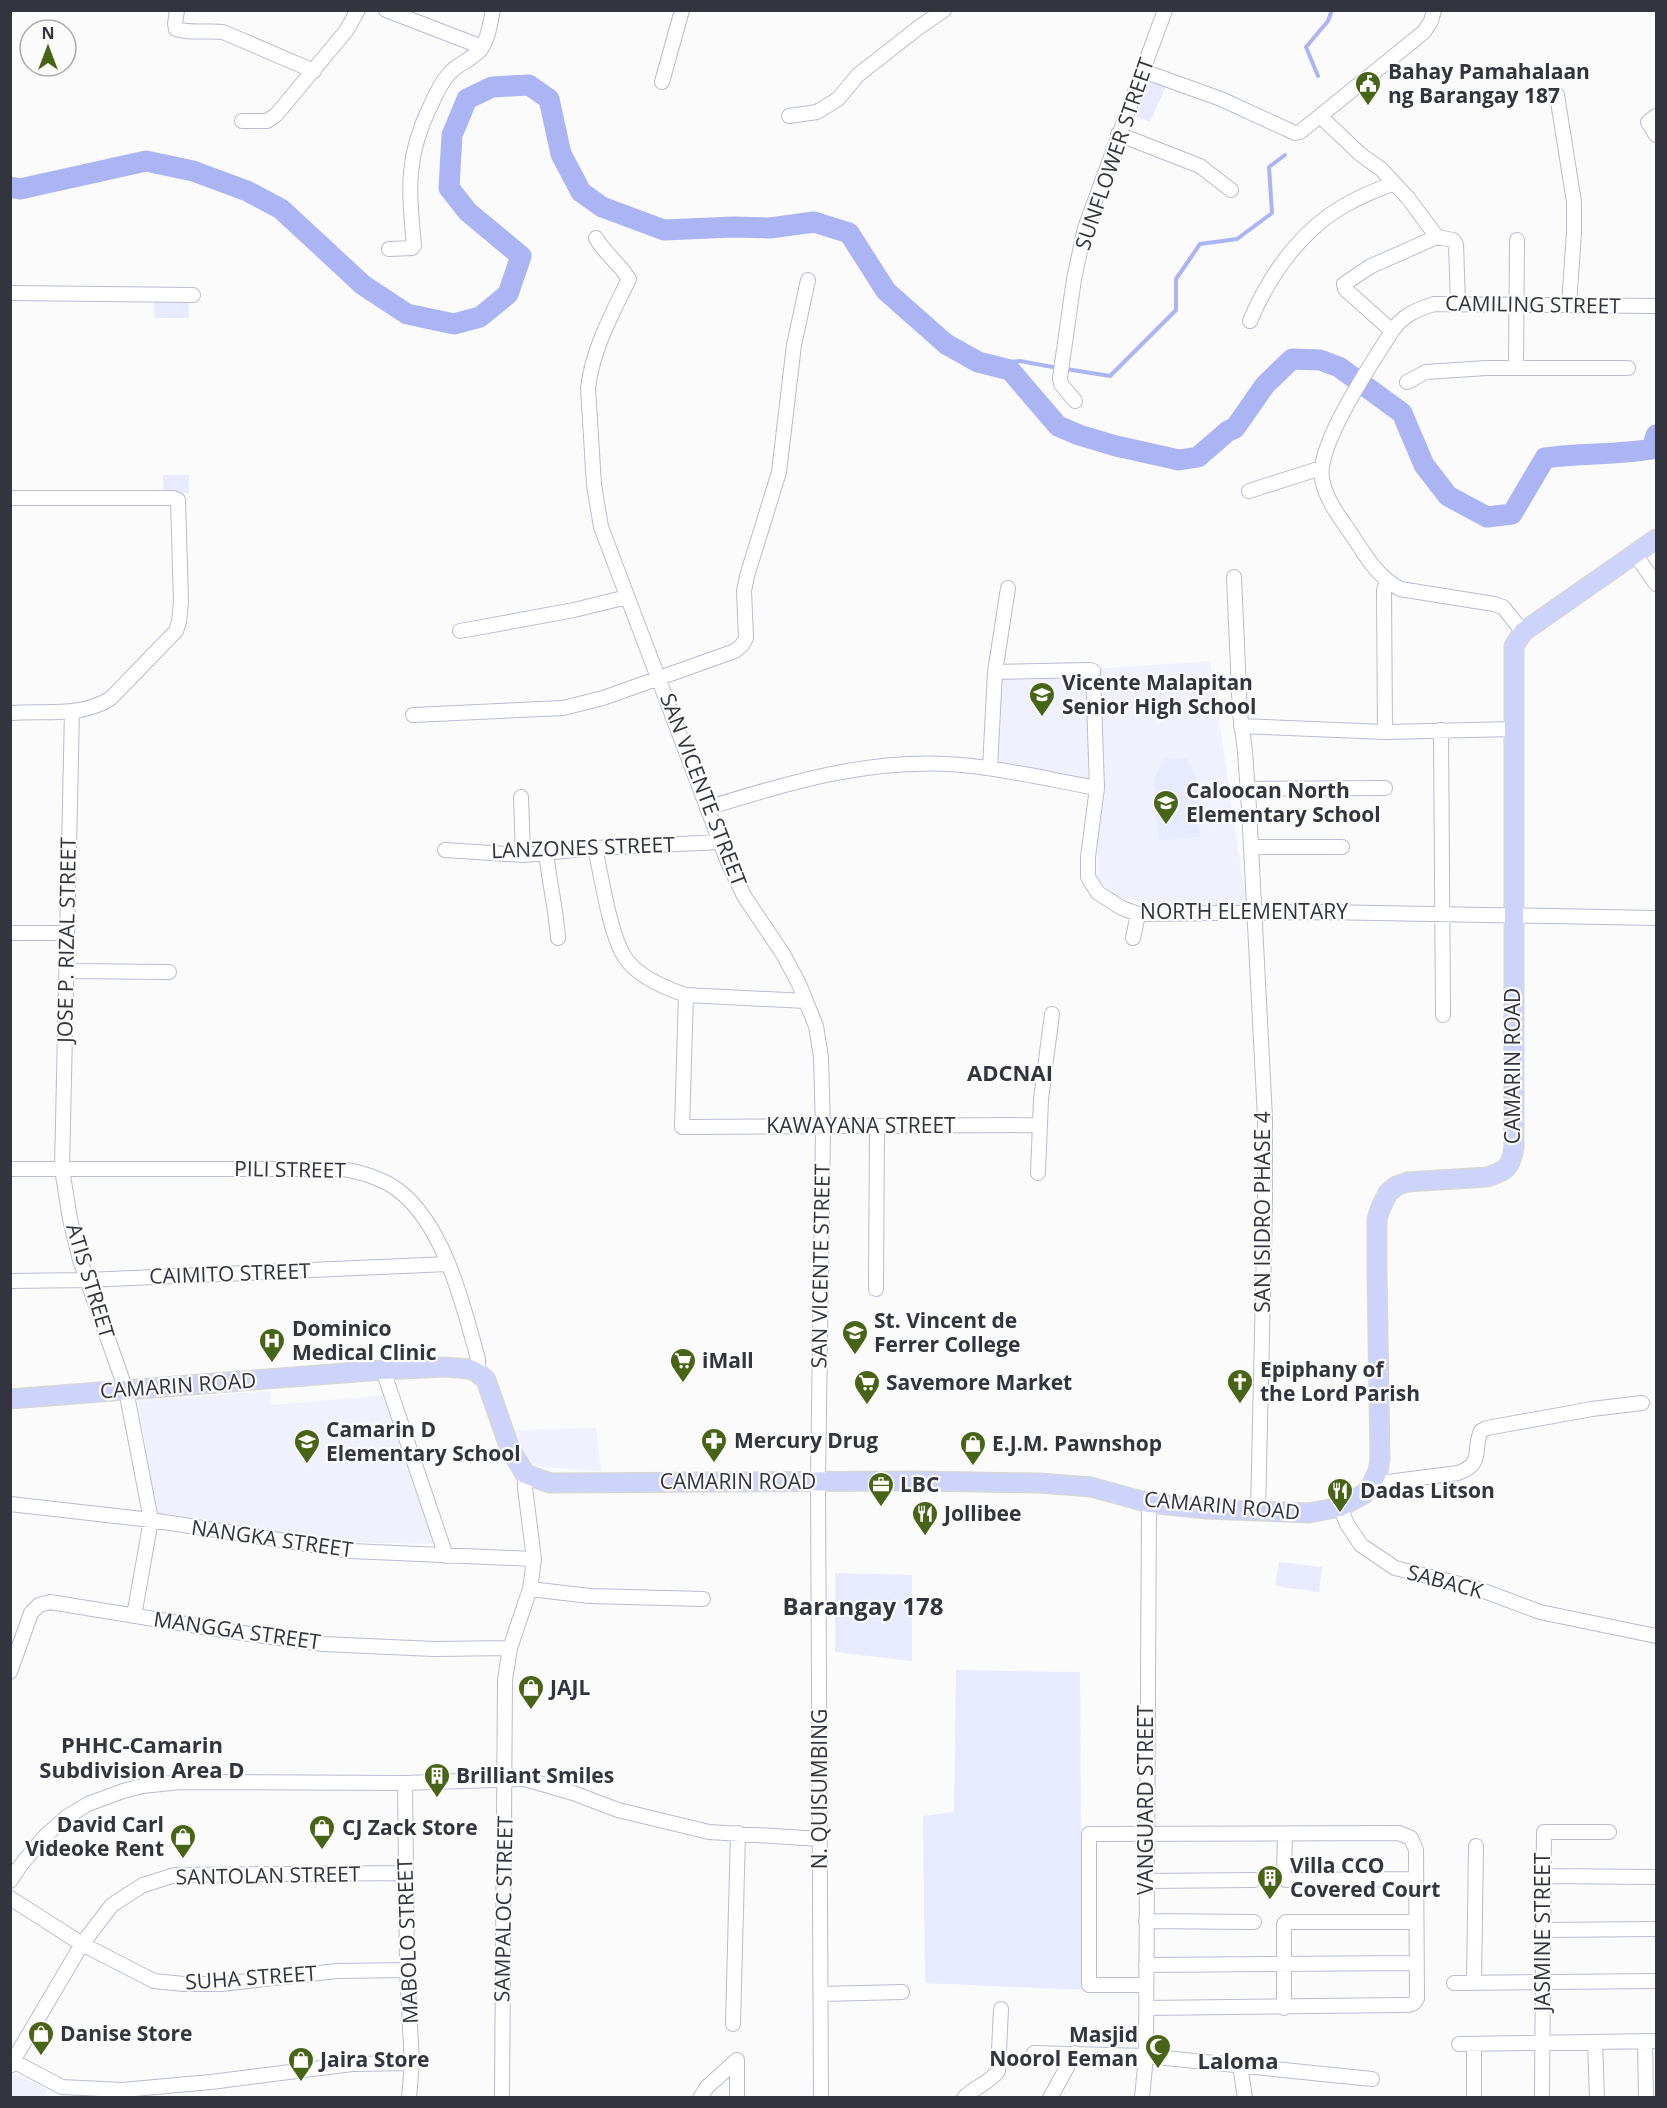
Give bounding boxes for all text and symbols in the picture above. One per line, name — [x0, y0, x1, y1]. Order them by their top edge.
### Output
north arrow — [18, 18, 78, 78]
text: N — [41, 22, 55, 44]
street label: SUNFLOWER STREET — [1068, 54, 1160, 253]
place label: Bahay Pamahalaan ng Barangay 187 — [1388, 57, 1590, 109]
public building icon: Bahay Pamahalaan ng Barangay 187 — [1353, 69, 1383, 107]
street label: CAMILING STREET — [1445, 288, 1621, 320]
place label: Vicente Malapitan Senior High School — [1062, 668, 1256, 720]
school or university icon: Vicente Malapitan Senior High School — [1027, 680, 1057, 718]
street label: SAN VICENTE STREET — [654, 689, 754, 891]
place label: Caloocan North Elementary School — [1186, 776, 1381, 828]
school or university icon: Caloocan North Elementary School — [1151, 788, 1181, 826]
street label: LANZONES STREET — [491, 830, 676, 864]
street label: JOSE P. RIZAL STREET — [50, 836, 82, 1045]
street label: NORTH ELEMENTARY — [1140, 897, 1348, 925]
street label: CAMARIN ROAD — [1498, 988, 1526, 1144]
district label: ADCNAI — [967, 1057, 1053, 1087]
street label: KAWAYANA STREET — [766, 1111, 956, 1139]
street label: SAN ISIDRO PHASE 4 — [1248, 1111, 1276, 1313]
street label: PILI STREET — [234, 1154, 347, 1184]
street label: SAN VICENTE STREET — [804, 1163, 836, 1369]
street label: ATIS STREET — [60, 1220, 122, 1342]
street label: CAIMITO STREET — [149, 1256, 312, 1290]
place label: St. Vincent de Ferrer College — [874, 1306, 1020, 1358]
place label: Dominico Medical Clinic — [292, 1314, 437, 1366]
school or university icon: St. Vincent de Ferrer College — [840, 1318, 870, 1356]
hospital icon: Dominico Medical Clinic — [257, 1326, 287, 1364]
supermarket icon: iMall — [668, 1346, 698, 1384]
place label: iMall — [702, 1346, 754, 1374]
place label: Epiphany of the Lord Parish — [1260, 1355, 1420, 1407]
street label: CAMARIN ROAD — [99, 1366, 257, 1404]
church icon: Epiphany of the Lord Parish — [1225, 1367, 1255, 1405]
supermarket icon: Savemore Market — [852, 1368, 882, 1406]
place label: Savemore Market — [886, 1368, 1072, 1396]
place label: Camarin D Elementary School — [326, 1415, 521, 1467]
pharmacy icon: Mercury Drug — [699, 1426, 729, 1464]
place label: Mercury Drug — [734, 1426, 878, 1454]
school or university icon: Camarin D Elementary School — [292, 1427, 322, 1465]
shop icon: E.J.M. Pawnshop — [958, 1429, 988, 1467]
place label: E.J.M. Pawnshop — [992, 1429, 1162, 1457]
street label: CAMARIN ROAD — [660, 1467, 816, 1495]
office icon: LBC — [866, 1470, 896, 1508]
place label: LBC — [900, 1470, 939, 1498]
restaurant icon: Dadas Litson — [1325, 1476, 1355, 1514]
place label: Dadas Litson — [1360, 1476, 1495, 1504]
street label: CAMARIN ROAD — [1143, 1484, 1301, 1526]
restaurant icon: Jollibee — [910, 1499, 940, 1537]
place label: Jollibee — [942, 1499, 1021, 1527]
street label: NANGKA STREET — [190, 1513, 355, 1563]
street label: SABACK — [1404, 1557, 1487, 1605]
district label: Barangay 178 — [783, 1589, 943, 1622]
street label: MANGGA STREET — [152, 1604, 323, 1656]
shop icon: JAJL — [516, 1673, 546, 1711]
place label: JAJL — [548, 1673, 590, 1701]
street label: VANGUARD STREET — [1131, 1705, 1159, 1895]
street label: N. QUISUMBING — [805, 1709, 833, 1869]
district label: PHHC-Camarin Subdivision Area D — [39, 1729, 245, 1784]
building icon: Brilliant Smiles — [422, 1761, 452, 1799]
place label: Brilliant Smiles — [456, 1761, 614, 1789]
place label: David Carl Videoke Rent — [25, 1810, 164, 1862]
shop icon: CJ Zack Store — [307, 1813, 337, 1851]
place label: CJ Zack Store — [342, 1813, 478, 1841]
street label: SAMPALOC STREET — [487, 1815, 519, 2002]
shop icon: David Carl Videoke Rent — [168, 1822, 198, 1860]
place label: Villa CCO Covered Court — [1290, 1851, 1440, 1903]
street label: JASMINE STREET — [1528, 1852, 1556, 2014]
street label: MABOLO STREET — [390, 1857, 424, 2024]
street label: SANTOLAN STREET — [175, 1859, 361, 1891]
building icon: Villa CCO Covered Court — [1255, 1863, 1285, 1901]
street label: SUHA STREET — [184, 1958, 318, 1996]
shop icon: Danise Store — [26, 2019, 56, 2057]
place label: Danise Store — [60, 2019, 192, 2047]
place label: Masjid Noorol Eeman — [989, 2020, 1138, 2072]
mosque icon: Masjid Noorol Eeman — [1143, 2032, 1173, 2070]
shop icon: Jaira Store — [286, 2045, 316, 2083]
place label: Jaira Store — [318, 2045, 429, 2073]
district label: Laloma — [1198, 2045, 1278, 2075]

